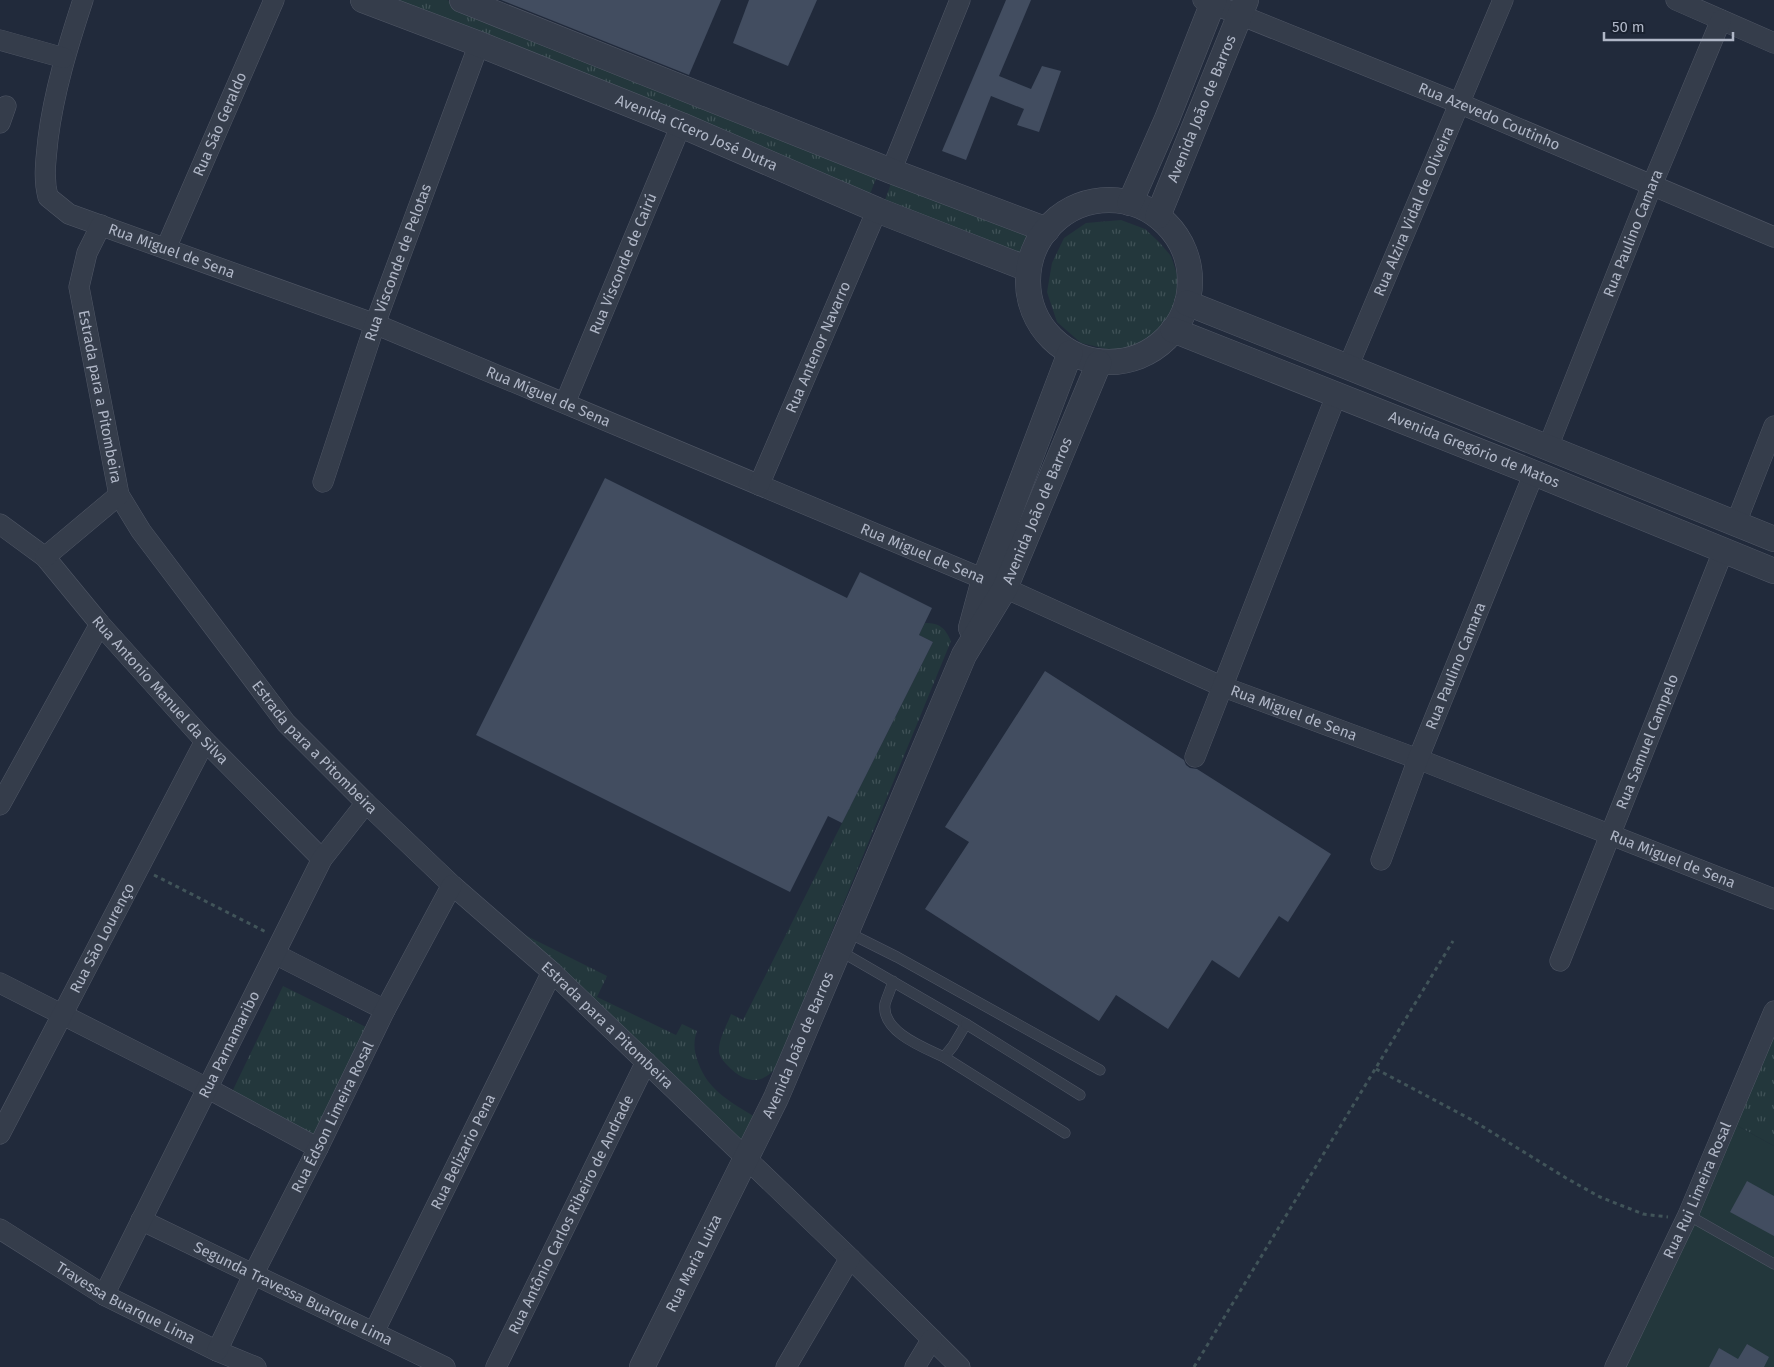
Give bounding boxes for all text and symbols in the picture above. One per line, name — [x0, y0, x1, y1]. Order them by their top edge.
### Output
scale bar — [1604, 10, 1733, 42]
text: 50 m — [1612, 18, 1645, 36]
street label: Avenida João de Barros — [1164, 32, 1240, 185]
street label: Rua São Geraldo — [189, 69, 251, 179]
street label: Rua Azevedo Coutinho — [1416, 79, 1563, 154]
street label: Avenida Cícero José Dutra — [613, 91, 780, 175]
street label: Rua Alzira Vidal de Oliveira — [1370, 124, 1458, 299]
street label: Rua Paulino Camara — [1599, 167, 1666, 300]
street label: Rua Visconde de Pelotas — [361, 181, 435, 343]
street label: Rua Visconde de Cairú — [586, 190, 661, 337]
street label: Rua Miguel de Sena — [106, 220, 237, 282]
street label: Rua Antenor Navarro — [782, 279, 854, 416]
street label: Estrada para a Pitombeira — [75, 309, 126, 485]
street label: Rua Miguel de Sena — [483, 363, 613, 431]
street label: Avenida Gregório de Matos — [1386, 407, 1562, 492]
street label: Avenida João de Barros — [999, 435, 1076, 587]
street label: Rua Miguel de Sena — [858, 519, 988, 588]
street label: Rua Paulino Camara — [1422, 600, 1490, 732]
street label: Rua Antonio Manuel da Silva — [88, 612, 232, 768]
street label: Rua Samuel Campelo — [1612, 672, 1682, 812]
street label: Estrada para a Pitombeira — [248, 677, 381, 818]
street label: Rua Miguel de Sena — [1228, 681, 1359, 745]
street label: Rua Miguel de Sena — [1607, 826, 1738, 892]
street label: Rua São Lourenço — [66, 880, 138, 996]
street label: Estrada para a Pitombeira — [538, 958, 677, 1093]
street label: Avenida João de Barros — [758, 969, 838, 1121]
street label: Rua Parnamaribo — [195, 988, 264, 1101]
street label: Rua Édson Limeira Rosal — [288, 1038, 378, 1196]
street label: Rua Belizario Pena — [427, 1091, 499, 1213]
street label: Rua Antônio Carlos Ribeiro de Andrade — [505, 1092, 637, 1337]
street label: Rua Rui Limeira Rosal — [1659, 1119, 1735, 1262]
street label: Rua Maria Luiza — [662, 1211, 726, 1315]
street label: Segunda Travessa Buarque Lima — [191, 1238, 395, 1349]
street label: Travessa Buarque Lima — [53, 1258, 198, 1348]

